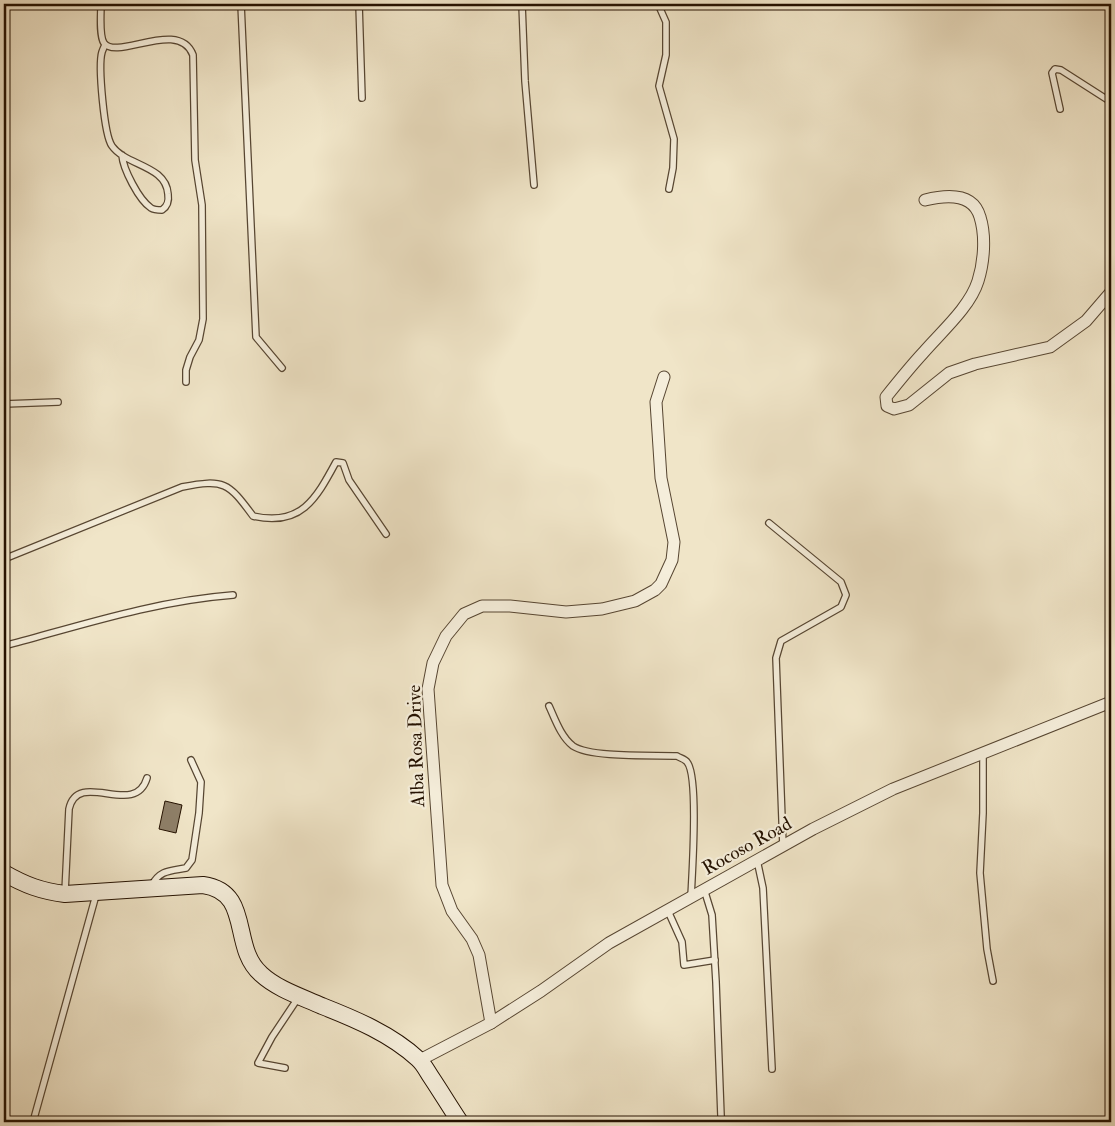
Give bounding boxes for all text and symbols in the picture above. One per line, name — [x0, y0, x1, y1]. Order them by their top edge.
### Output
street label: Alba Rosa Drive — [402, 684, 430, 809]
street label: Rocoso Road — [698, 811, 797, 880]

